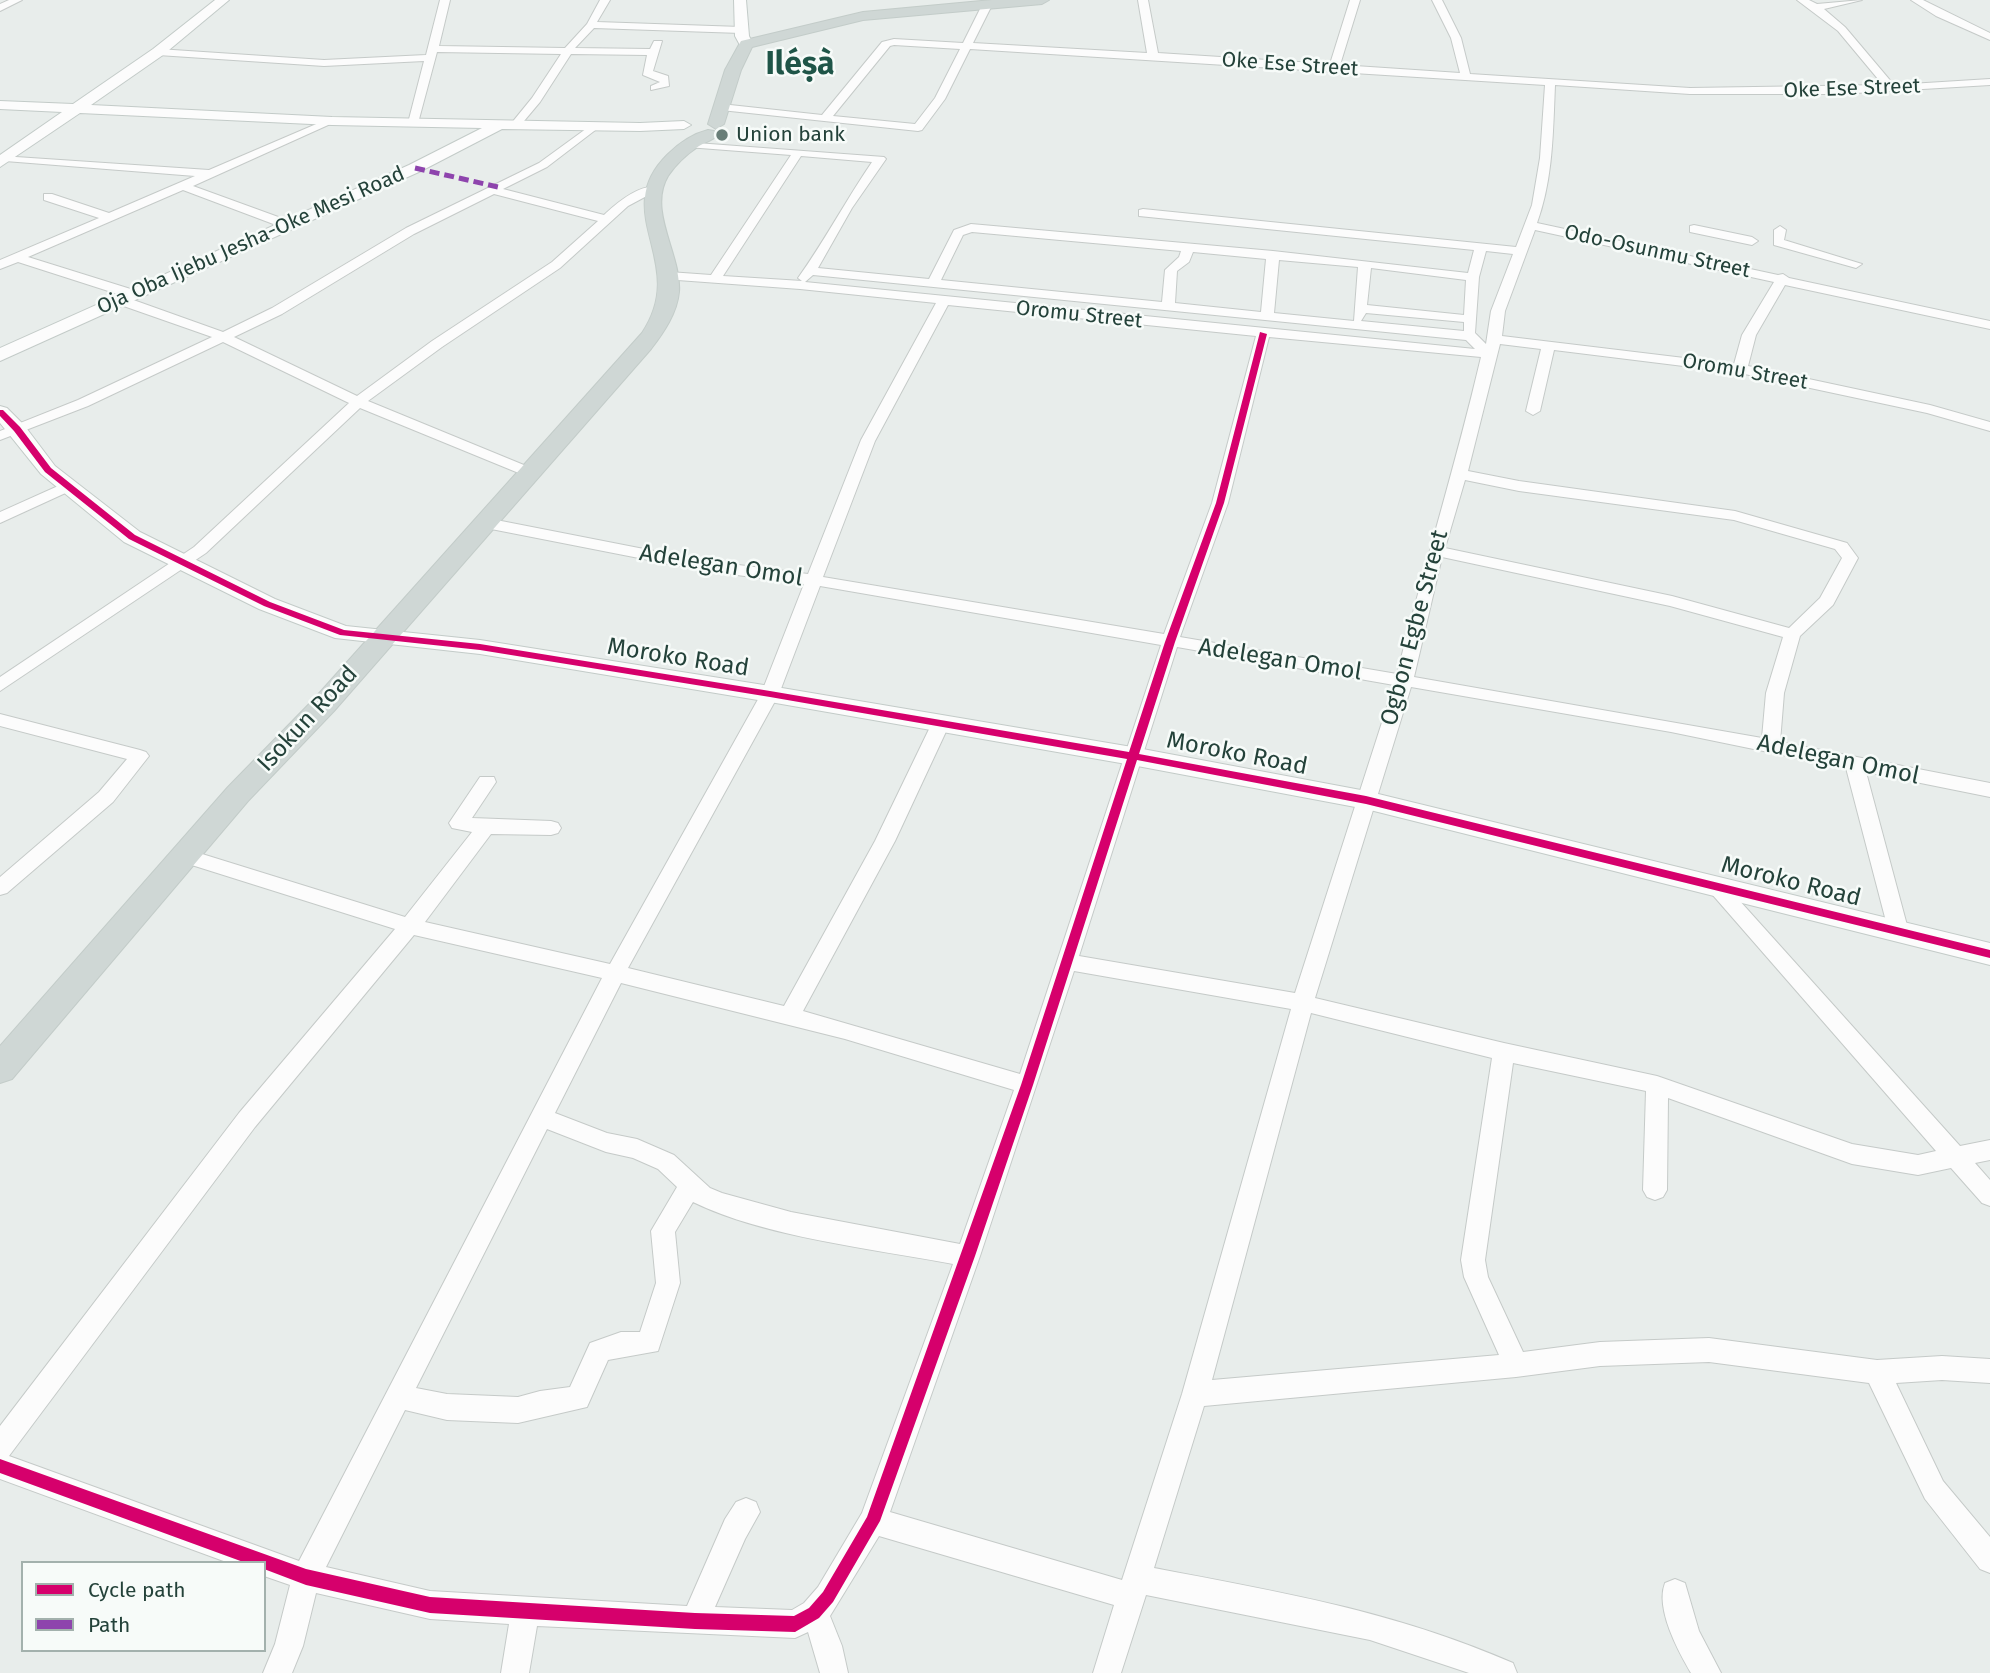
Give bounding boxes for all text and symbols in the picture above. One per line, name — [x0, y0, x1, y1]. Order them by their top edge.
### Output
district label: Iléṣà — [765, 46, 835, 84]
street label: Oke Ese Street — [1221, 48, 1359, 82]
street label: Oke Ese Street — [1783, 74, 1921, 104]
place label: Union bank — [736, 122, 845, 148]
marker: Union bank — [714, 127, 730, 143]
street label: Oja Oba Ijebu Jesha-Oke Mesi Road — [93, 162, 409, 320]
street label: Odo-Osunmu Street — [1562, 220, 1752, 284]
street label: Oromu Street — [1015, 296, 1143, 334]
street label: Oromu Street — [1680, 349, 1810, 395]
street label: Ogbon Egbe Street — [1375, 527, 1455, 729]
street label: Adelegan Omol — [637, 539, 805, 593]
street label: Moroko Road — [605, 633, 751, 683]
street label: Adelegan Omol — [1196, 633, 1364, 687]
street label: Isokun Road — [252, 660, 364, 778]
street label: Moroko Road — [1164, 726, 1310, 782]
street label: Adelegan Omol — [1754, 729, 1922, 791]
street label: Moroko Road — [1718, 851, 1864, 913]
legend — [21, 1561, 266, 1652]
text: Cycle path — [88, 1577, 186, 1603]
text: Path — [88, 1612, 130, 1638]

